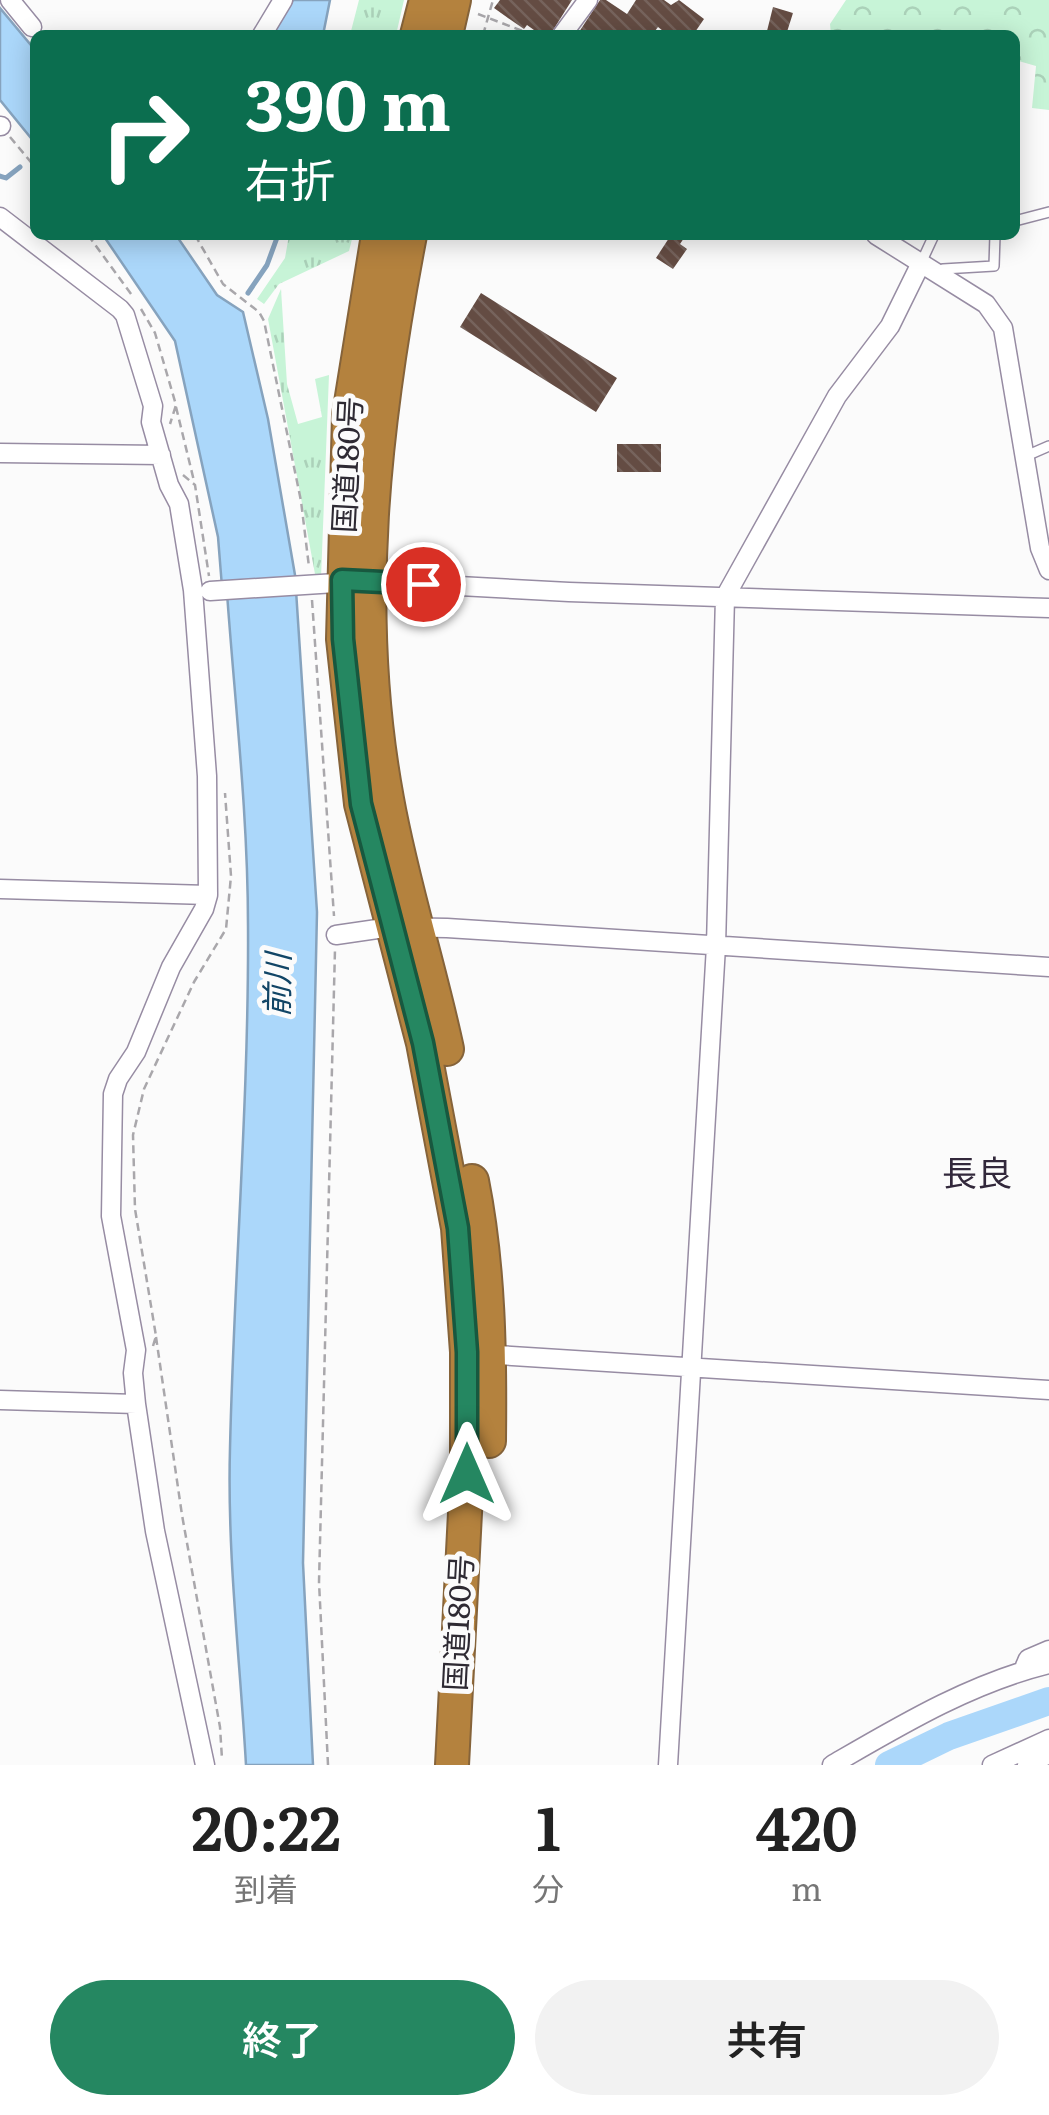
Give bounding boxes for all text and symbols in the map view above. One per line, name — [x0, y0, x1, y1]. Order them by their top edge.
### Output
text: 390 m — [245, 49, 451, 153]
icon: right — [80, 70, 210, 200]
text: 右折 — [245, 144, 335, 211]
street label: 国道180号 — [319, 396, 371, 534]
pin — [381, 542, 466, 627]
icon: arrive — [396, 557, 451, 612]
water label: 前川 — [250, 950, 300, 1017]
district label: 長良 — [942, 1145, 1012, 1197]
position arrow — [415, 1422, 519, 1526]
street label: 国道180号 — [430, 1554, 482, 1692]
text: 20:22 — [191, 1780, 341, 1869]
text: 1 — [536, 1780, 561, 1869]
text: 420 — [755, 1780, 858, 1869]
text: 到着 — [234, 1863, 298, 1911]
text: 分 — [532, 1863, 564, 1911]
text: m — [791, 1863, 822, 1911]
button: 終了 — [50, 1980, 515, 2095]
button: 共有 — [535, 1980, 999, 2095]

